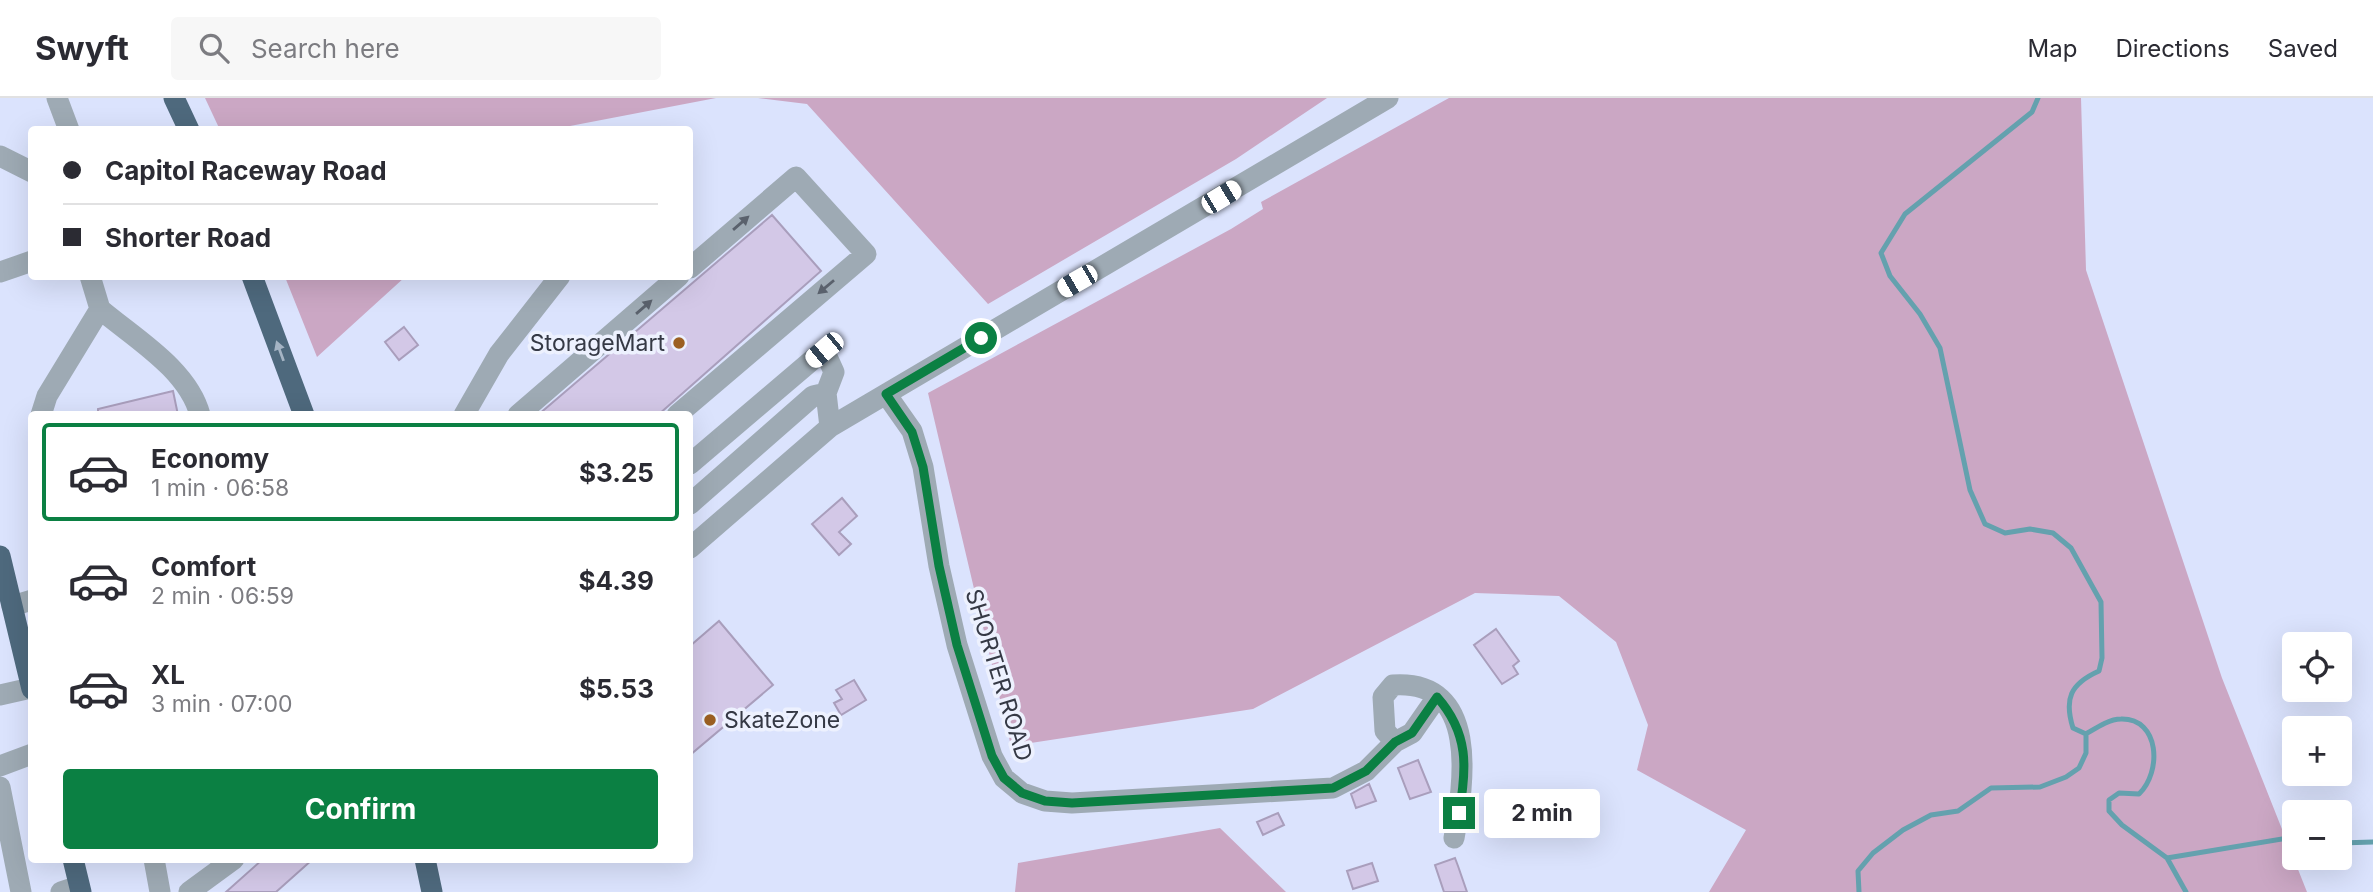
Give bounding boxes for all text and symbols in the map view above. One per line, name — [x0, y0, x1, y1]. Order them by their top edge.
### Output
search box — [171, 17, 661, 80]
text: Swyft — [35, 28, 129, 68]
icon: search — [195, 29, 233, 67]
text: Search here — [251, 33, 400, 64]
text: Map — [2028, 34, 2077, 63]
text: Directions — [2115, 34, 2230, 63]
text: Saved — [2268, 34, 2338, 63]
text: Capitol Raceway Road — [105, 155, 387, 186]
car — [1198, 177, 1245, 217]
one-way arrow — [733, 216, 750, 231]
text: Shorter Road — [105, 222, 271, 253]
car — [1054, 261, 1101, 301]
one-way arrow — [818, 279, 835, 294]
one-way arrow — [635, 299, 653, 314]
route start — [965, 322, 997, 354]
car — [802, 328, 847, 372]
place label: StorageMart — [530, 329, 665, 357]
marker: StorageMart — [671, 335, 687, 351]
one-way arrow — [274, 340, 285, 361]
icon: car — [67, 441, 130, 504]
text: Economy — [151, 443, 269, 474]
text: $3.25 — [579, 457, 654, 488]
text: 1 min · 06:58 — [151, 474, 289, 502]
icon: car — [67, 549, 130, 612]
text: Comfort — [151, 551, 256, 582]
text: $4.39 — [579, 565, 654, 596]
text: 2 min · 06:59 — [151, 582, 294, 610]
street label: SHORTER ROAD — [960, 586, 1038, 764]
map controls — [2282, 632, 2352, 870]
button: locate — [2282, 632, 2352, 702]
icon: car — [67, 657, 130, 720]
text: XL — [151, 659, 185, 690]
text: $5.53 — [579, 673, 654, 704]
text: 3 min · 07:00 — [151, 690, 293, 718]
place label: SkateZone — [724, 706, 840, 734]
marker: SkateZone — [702, 712, 718, 728]
button: + — [2282, 716, 2352, 786]
button: Confirm — [63, 769, 658, 849]
callout: 2 min — [1484, 788, 1599, 838]
route end — [1443, 797, 1475, 829]
text: 2 min — [1511, 799, 1573, 827]
button: − — [2282, 800, 2352, 870]

